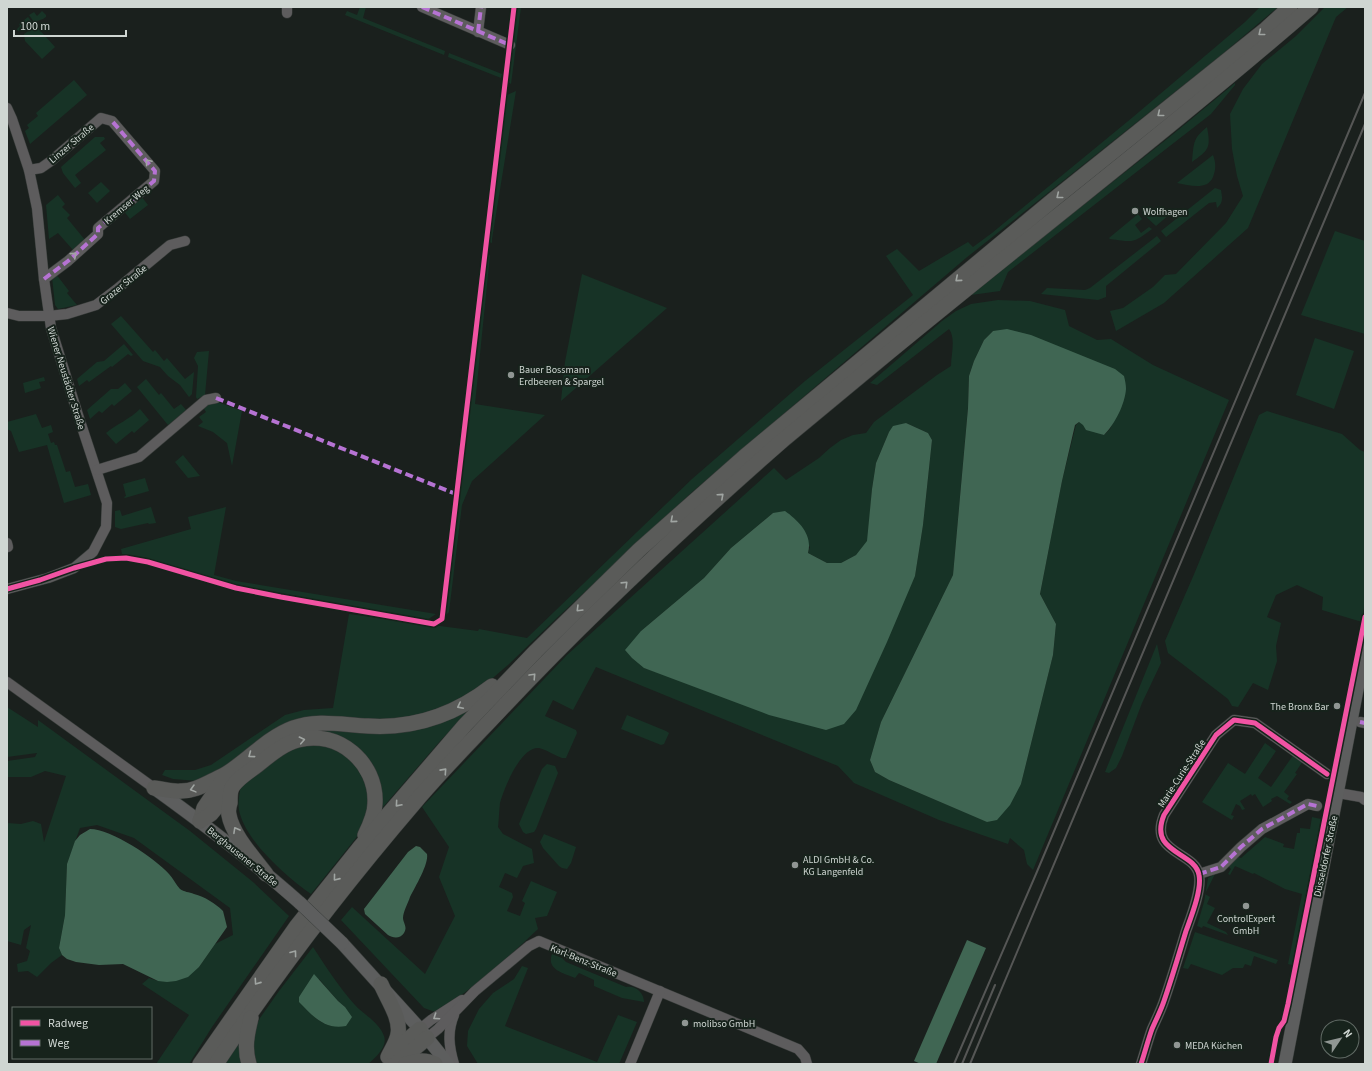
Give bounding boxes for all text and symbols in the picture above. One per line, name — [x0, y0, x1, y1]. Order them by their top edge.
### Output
scale bar — [14, 12, 126, 38]
text: 100 m — [20, 18, 50, 35]
one-way arrow — [1258, 28, 1266, 35]
one-way arrow — [1157, 110, 1164, 117]
street label: Linzer Straße — [46, 121, 97, 167]
one-way arrow — [145, 159, 152, 167]
street label: Kremser Weg — [101, 182, 152, 228]
one-way arrow — [1056, 191, 1063, 198]
place label: Wolfhagen — [1143, 205, 1188, 219]
marker: Wolfhagen — [1130, 206, 1140, 216]
one-way arrow — [69, 253, 77, 260]
street label: Grazer Straße — [97, 262, 150, 308]
one-way arrow — [956, 274, 963, 281]
street label: Wiener Neustädter Straße — [44, 325, 88, 432]
place label: Bauer Bossmann Erdbeeren & Spargel — [519, 363, 605, 389]
marker: Bauer Bossmann Erdbeeren & Spargel — [506, 370, 516, 380]
one-way arrow — [716, 494, 724, 501]
one-way arrow — [670, 515, 678, 522]
one-way arrow — [620, 582, 628, 589]
one-way arrow — [576, 604, 584, 612]
one-way arrow — [528, 673, 535, 681]
place label: The Bronx Bar — [1270, 700, 1330, 714]
one-way arrow — [457, 701, 464, 709]
marker: The Bronx Bar — [1332, 701, 1342, 711]
one-way arrow — [299, 736, 305, 744]
street label: Marie-Curie-Straße — [1154, 737, 1209, 810]
one-way arrow — [249, 750, 256, 757]
one-way arrow — [439, 768, 446, 775]
one-way arrow — [189, 784, 196, 793]
one-way arrow — [395, 799, 402, 807]
street label: Düsseldorfer Straße — [1311, 814, 1341, 898]
street label: Berghausener Straße — [204, 824, 281, 890]
one-way arrow — [233, 827, 240, 834]
place label: ALDI GmbH & Co. KG Langenfeld — [803, 853, 874, 879]
marker: ALDI GmbH & Co. KG Langenfeld — [790, 860, 800, 870]
one-way arrow — [333, 873, 340, 880]
marker: ControlExpert GmbH — [1241, 901, 1251, 911]
place label: ControlExpert GmbH — [1217, 912, 1276, 938]
street label: Karl-Benz-Straße — [548, 941, 619, 981]
one-way arrow — [289, 951, 296, 958]
one-way arrow — [255, 977, 262, 984]
legend — [12, 1007, 152, 1059]
one-way arrow — [433, 1012, 440, 1020]
text: Radweg — [48, 1015, 88, 1032]
place label: molibso GmbH — [693, 1017, 755, 1031]
marker: molibso GmbH — [680, 1018, 690, 1028]
north arrow — [1320, 1019, 1360, 1059]
text: N — [1340, 1026, 1356, 1041]
text: Weg — [48, 1035, 69, 1052]
place label: MEDA Küchen — [1185, 1039, 1243, 1053]
marker: MEDA Küchen — [1172, 1040, 1182, 1050]

